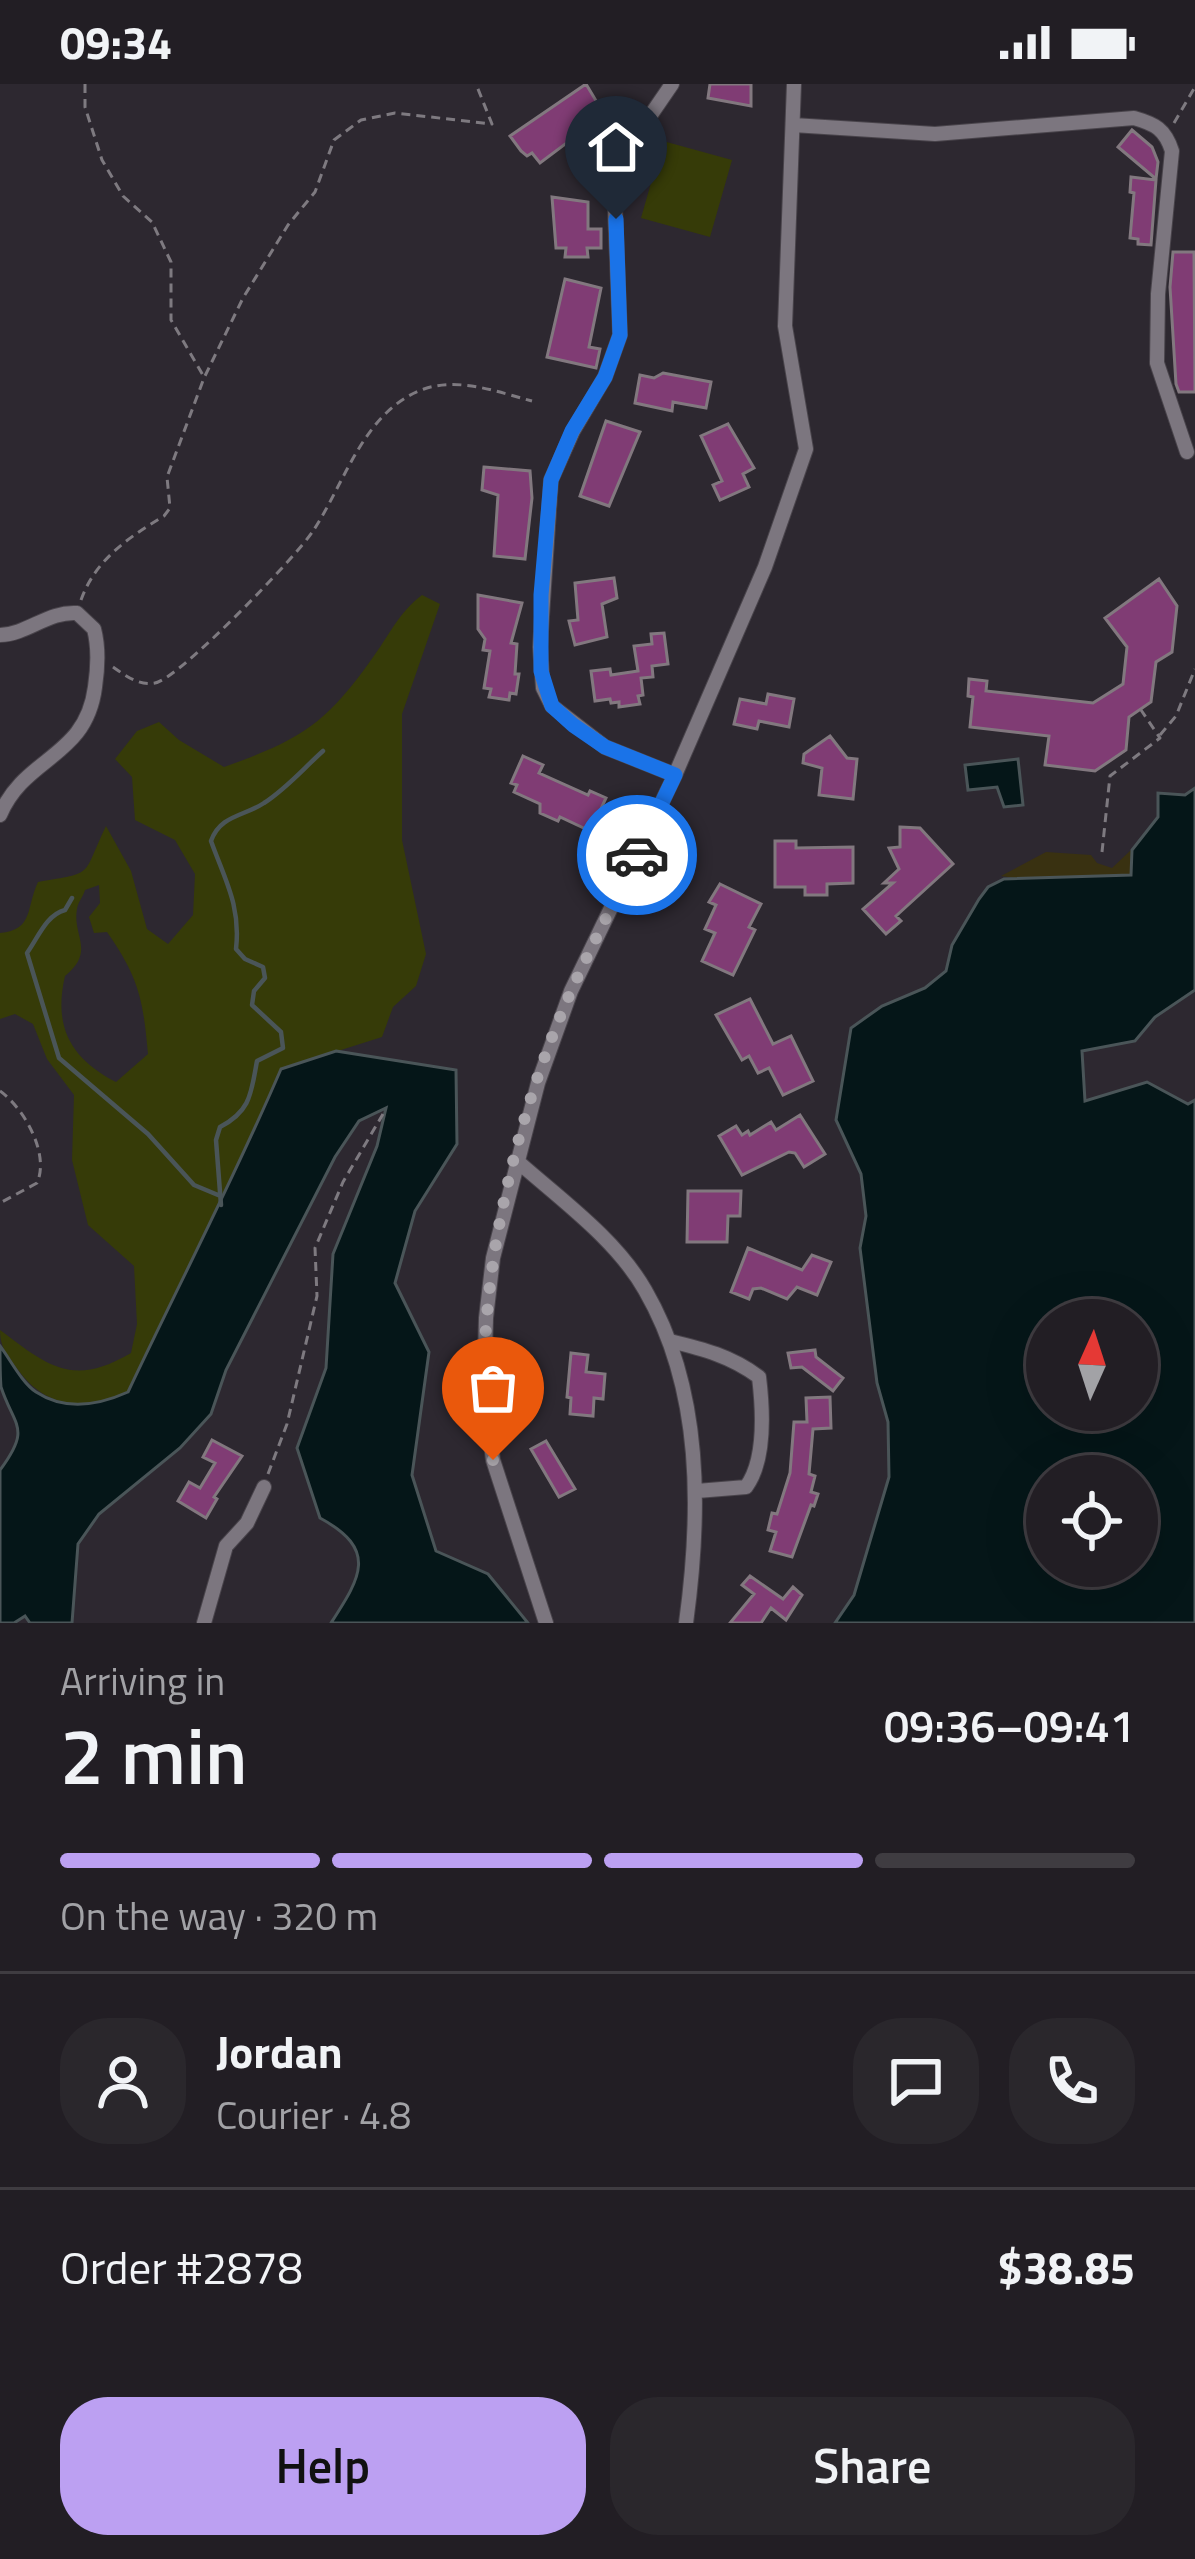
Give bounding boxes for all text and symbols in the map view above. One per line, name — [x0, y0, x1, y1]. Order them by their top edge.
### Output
text: 09:34 — [60, 8, 172, 76]
pin — [565, 96, 667, 219]
icon: home — [583, 114, 649, 180]
courier — [577, 795, 697, 915]
icon: car — [604, 822, 670, 888]
north arrow — [1026, 1299, 1158, 1431]
map controls — [1026, 1299, 1158, 1587]
pin — [442, 1337, 544, 1460]
icon: bag — [460, 1355, 526, 1421]
button: locate — [1026, 1455, 1158, 1587]
text: Arriving in — [60, 1651, 225, 1710]
text: 09:36–09:41 — [884, 1691, 1135, 1759]
text: 2 min — [60, 1696, 248, 1814]
text: On the way · 320 m — [60, 1886, 378, 1945]
text: Jordan — [216, 2017, 343, 2085]
button: person — [60, 2018, 186, 2144]
button: chat — [853, 2018, 979, 2144]
button: phone — [1009, 2018, 1135, 2144]
text: Courier · 4.8 — [216, 2085, 411, 2144]
text: Order #2878 — [60, 2233, 303, 2301]
text: $38.85 — [997, 2233, 1135, 2301]
button: Help — [60, 2397, 586, 2535]
button: Share — [610, 2397, 1135, 2535]

